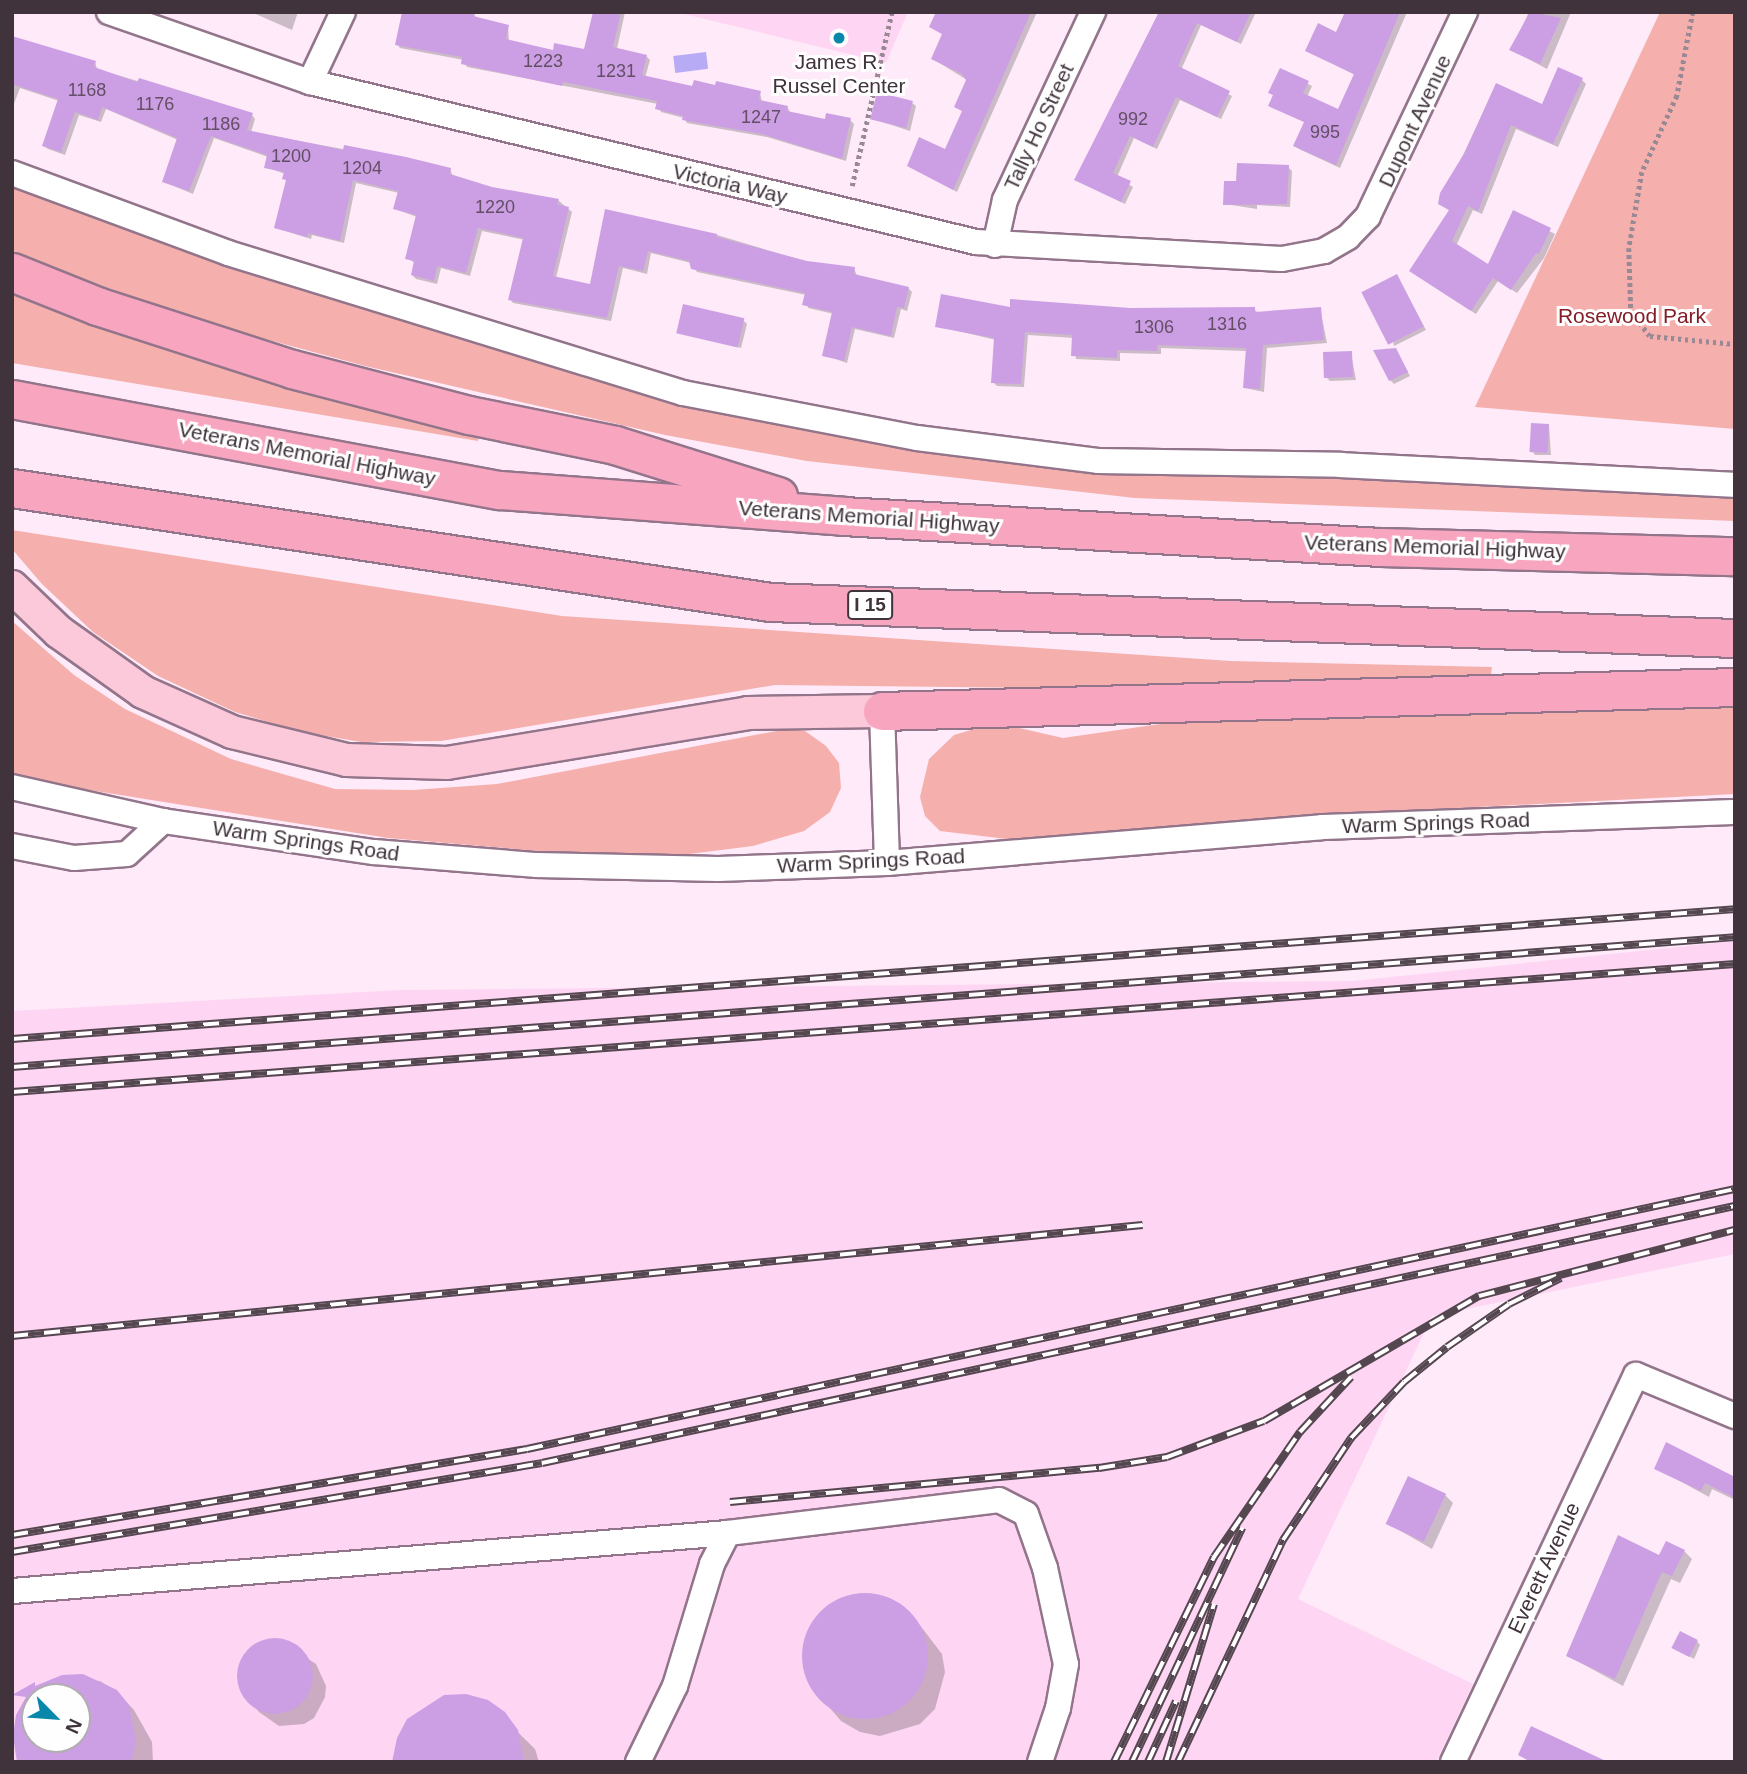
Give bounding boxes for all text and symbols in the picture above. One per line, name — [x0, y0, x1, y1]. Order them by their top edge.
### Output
marker: James R. Russel Center — [831, 30, 847, 46]
place label: James R. Russel Center — [772, 49, 906, 99]
house number: 1223 — [523, 50, 563, 72]
street label: Dupont Avenue — [1373, 50, 1457, 192]
house number: 1231 — [596, 60, 636, 82]
street label: Tally Ho Street — [999, 60, 1079, 194]
house number: 1168 — [68, 79, 106, 101]
house number: 1176 — [136, 93, 174, 115]
house number: 1247 — [741, 106, 781, 128]
house number: 992 — [1118, 108, 1148, 130]
house number: 1186 — [202, 113, 240, 135]
house number: 995 — [1310, 121, 1340, 143]
house number: 1200 — [271, 145, 311, 167]
house number: 1204 — [342, 157, 382, 179]
street label: Victoria Way — [670, 159, 790, 209]
house number: 1220 — [475, 196, 515, 218]
park label: Rosewood Park — [1558, 303, 1706, 329]
house number: 1316 — [1207, 313, 1247, 335]
house number: 1306 — [1134, 316, 1174, 338]
street label: Veterans Memorial Highway — [176, 417, 438, 491]
street label: Veterans Memorial Highway — [738, 495, 1000, 539]
street label: Veterans Memorial Highway — [1304, 530, 1566, 564]
road number: I 15 — [846, 590, 894, 620]
street label: Warm Springs Road — [1341, 807, 1531, 839]
street label: Warm Springs Road — [211, 815, 401, 867]
street label: Warm Springs Road — [776, 843, 966, 879]
street label: Everett Avenue — [1502, 1498, 1586, 1638]
north arrow — [21, 1683, 91, 1753]
text: N — [61, 1716, 86, 1737]

